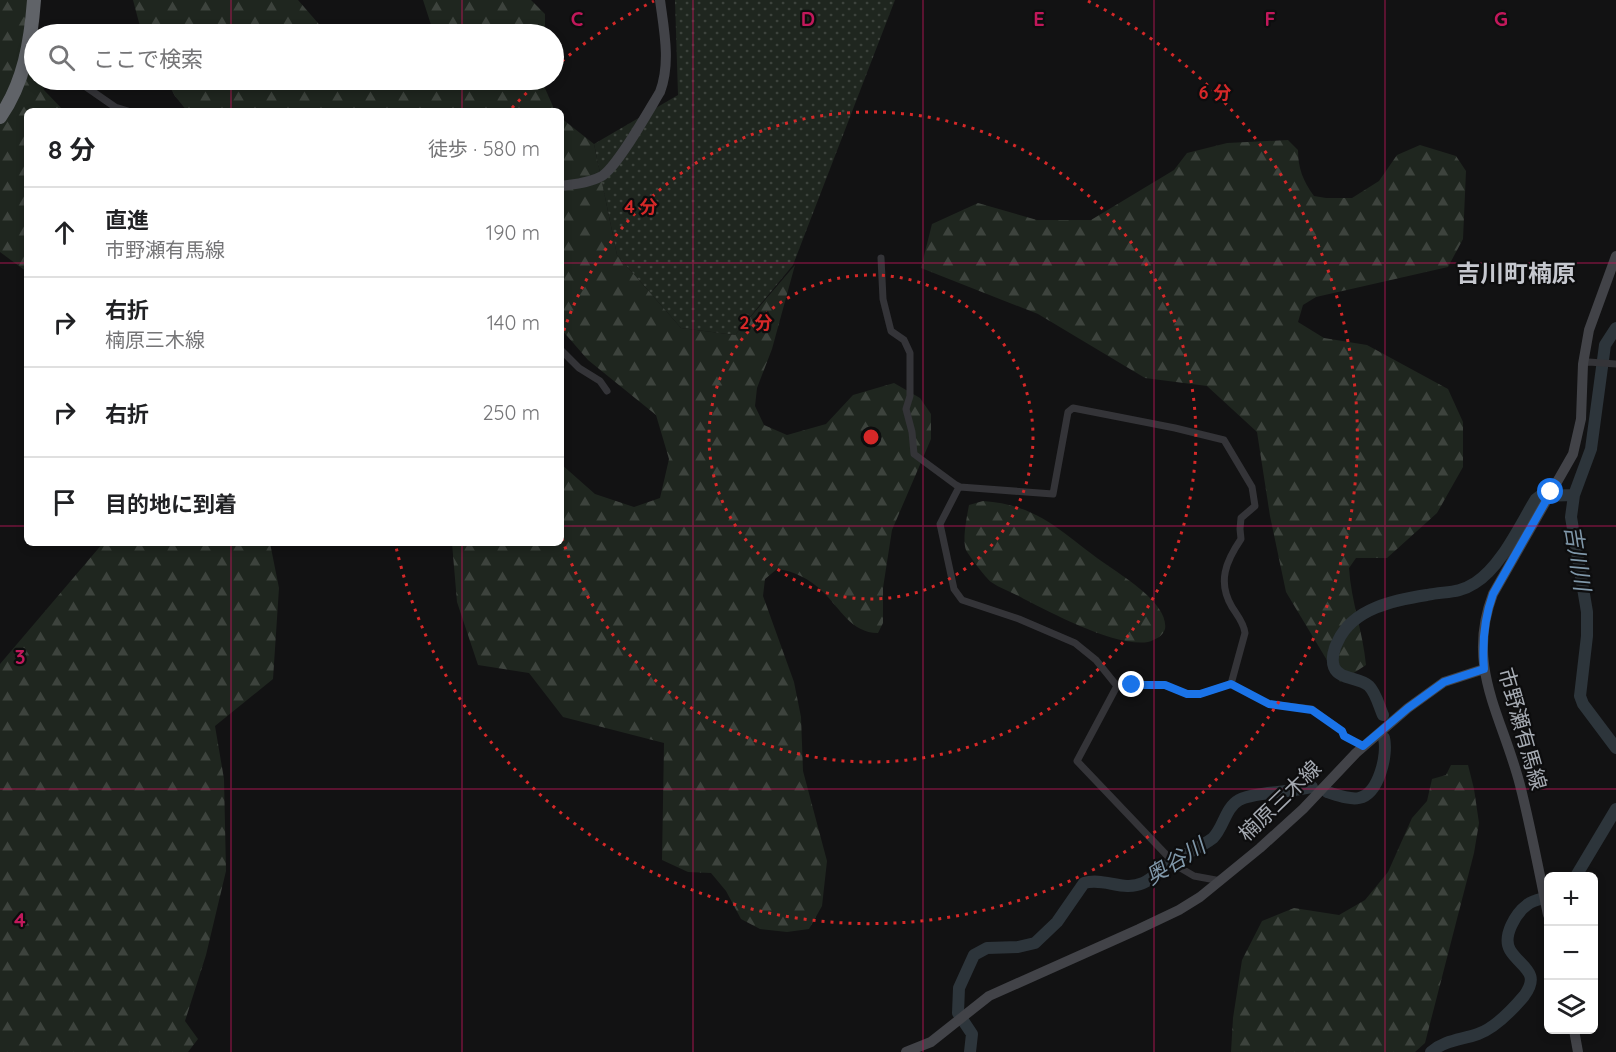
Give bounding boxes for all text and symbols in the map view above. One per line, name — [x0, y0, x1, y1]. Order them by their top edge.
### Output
text: C — [571, 6, 584, 31]
text: D — [801, 6, 815, 31]
text: E — [1033, 6, 1045, 31]
text: F — [1264, 6, 1276, 31]
text: G — [1494, 6, 1508, 31]
search box — [24, 24, 564, 90]
icon: search — [45, 41, 78, 74]
text: ここで検索 — [93, 45, 203, 73]
text: 6 分 — [1199, 81, 1232, 104]
text: 8 分 — [48, 133, 96, 166]
text: 徒歩 · 580 m — [428, 136, 540, 161]
text: 4 分 — [624, 195, 658, 218]
text: 直進 — [105, 206, 149, 234]
icon: ahead — [48, 216, 81, 249]
text: 190 m — [486, 220, 540, 245]
text: 市野瀬有馬線 — [105, 237, 225, 262]
district label: 吉川町楠原 — [1456, 258, 1576, 288]
text: 右折 — [105, 296, 149, 324]
icon: right — [48, 306, 81, 339]
text: 140 m — [487, 310, 540, 335]
text: 2 分 — [739, 311, 773, 334]
text: 楠原三木線 — [105, 327, 205, 352]
icon: right — [48, 396, 81, 429]
text: 右折 — [105, 400, 149, 428]
text: 250 m — [482, 400, 540, 425]
centre of rings — [861, 427, 881, 447]
route start — [1537, 478, 1563, 504]
icon: arrive — [48, 486, 81, 519]
text: 目的地に到着 — [105, 490, 237, 518]
water label: 吉川川 — [1559, 523, 1597, 595]
text: 3 — [15, 644, 25, 669]
street label: 市野瀬有馬線 — [1493, 665, 1553, 793]
route end — [1118, 671, 1144, 697]
street label: 楠原三木線 — [1233, 754, 1326, 846]
water label: 奥谷川 — [1140, 831, 1212, 890]
map controls — [1544, 872, 1598, 1034]
button: + — [1544, 872, 1598, 926]
text: 4 — [14, 907, 26, 932]
button: − — [1544, 926, 1598, 980]
button: layers — [1544, 980, 1598, 1034]

